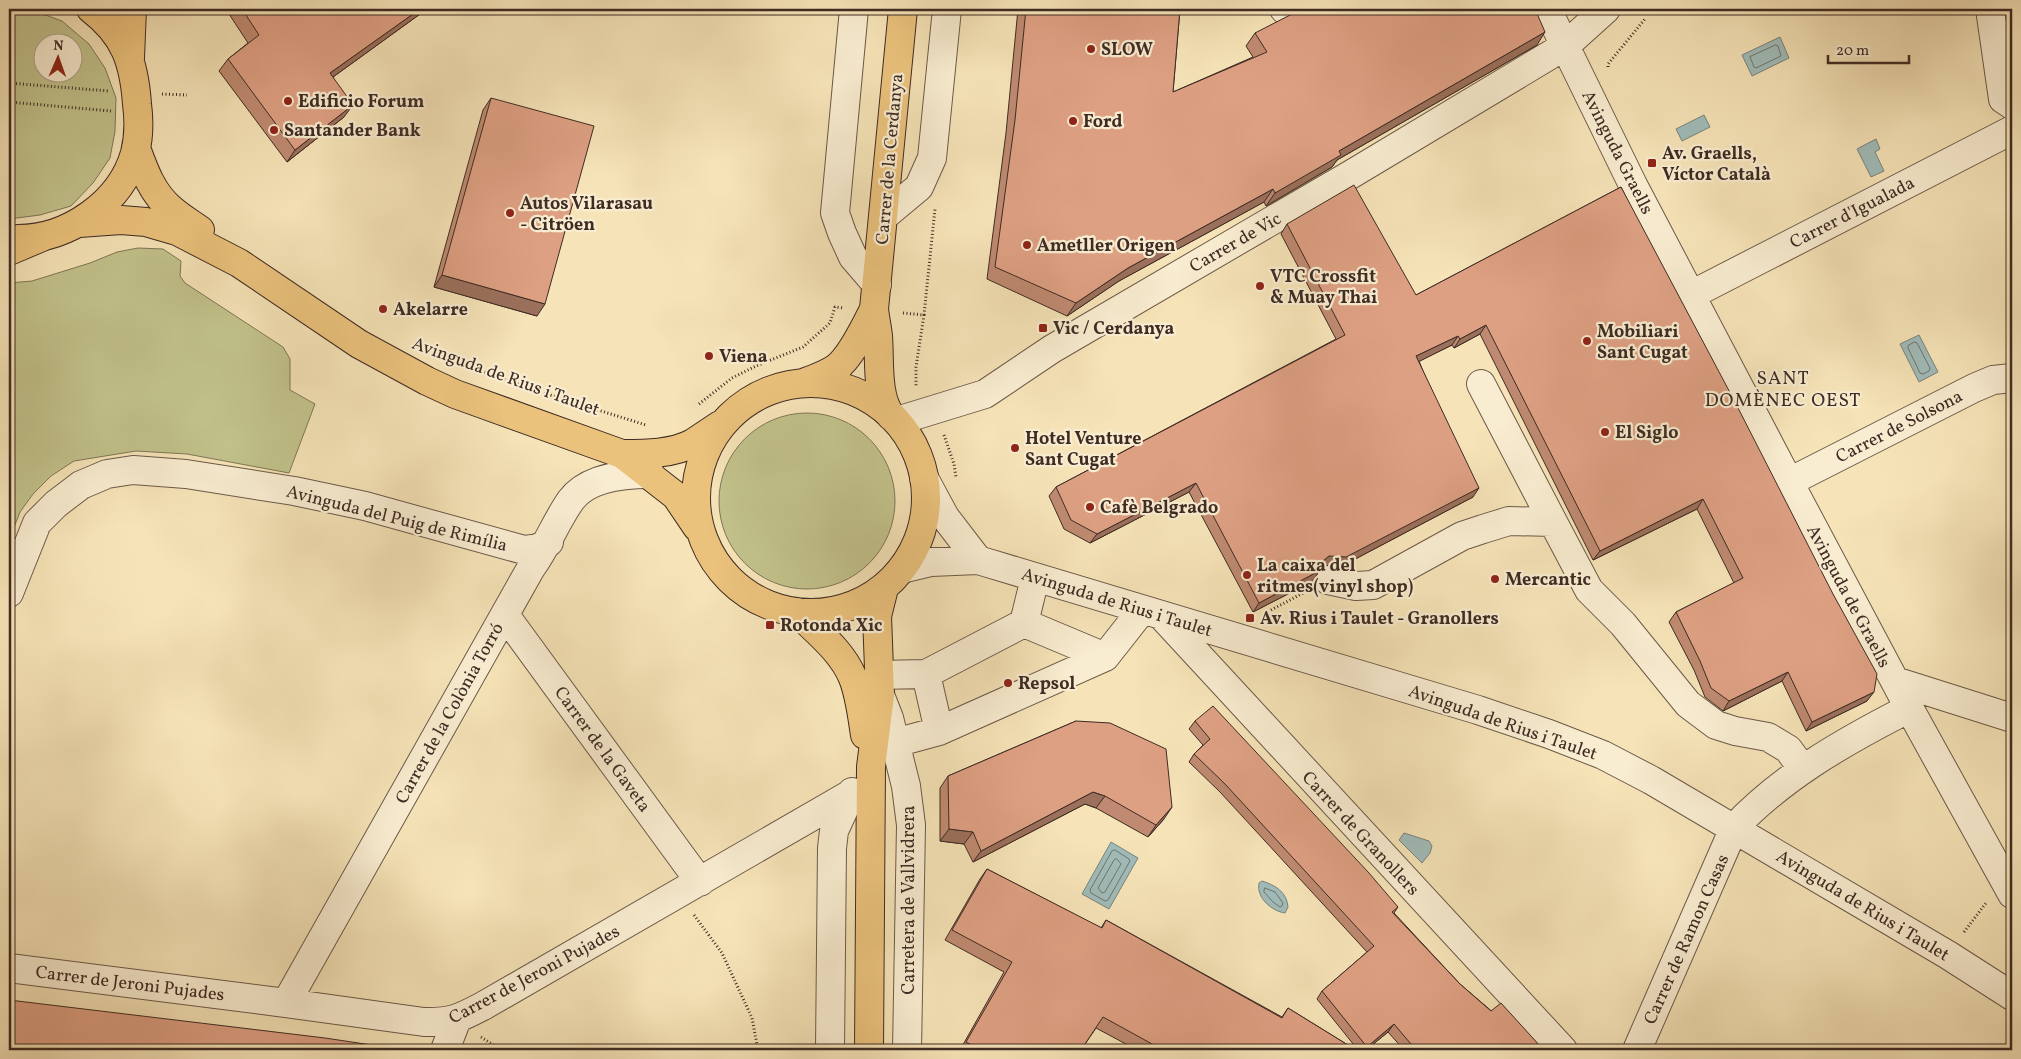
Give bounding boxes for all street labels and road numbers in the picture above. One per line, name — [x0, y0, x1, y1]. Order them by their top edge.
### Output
street label: Carrer de la Cerdanya — [871, 73, 910, 246]
street label: Avinguda Graells — [1575, 86, 1659, 219]
street label: Carrer d'Igualada — [1786, 171, 1919, 256]
street label: Carrer de Vic — [1185, 207, 1286, 280]
street label: Avinguda de Rius i Taulet — [408, 332, 603, 423]
street label: Carrer de Solsona — [1832, 385, 1968, 470]
street label: Avinguda del Puig de Rimília — [284, 480, 510, 559]
street label: Avinguda de Graells — [1799, 521, 1896, 672]
street label: Avinguda de Rius i Taulet — [1018, 563, 1215, 644]
street label: Carrer de la Colònia Torró — [390, 619, 511, 809]
street label: Avinguda de Rius i Taulet — [1405, 679, 1600, 767]
street label: Carrer de la Gaveta — [547, 682, 656, 818]
street label: Carrer de Granollers — [1295, 766, 1424, 902]
street label: Carretera de Vallvidrera — [897, 805, 922, 994]
street label: Avinguda de Rius i Taulet — [1771, 845, 1954, 968]
street label: Carrer de Ramon Casas — [1639, 850, 1736, 1029]
street label: Carrer de Jeroni Pujades — [445, 920, 625, 1031]
street label: Carrer de Jeroni Pujades — [34, 960, 226, 1008]

